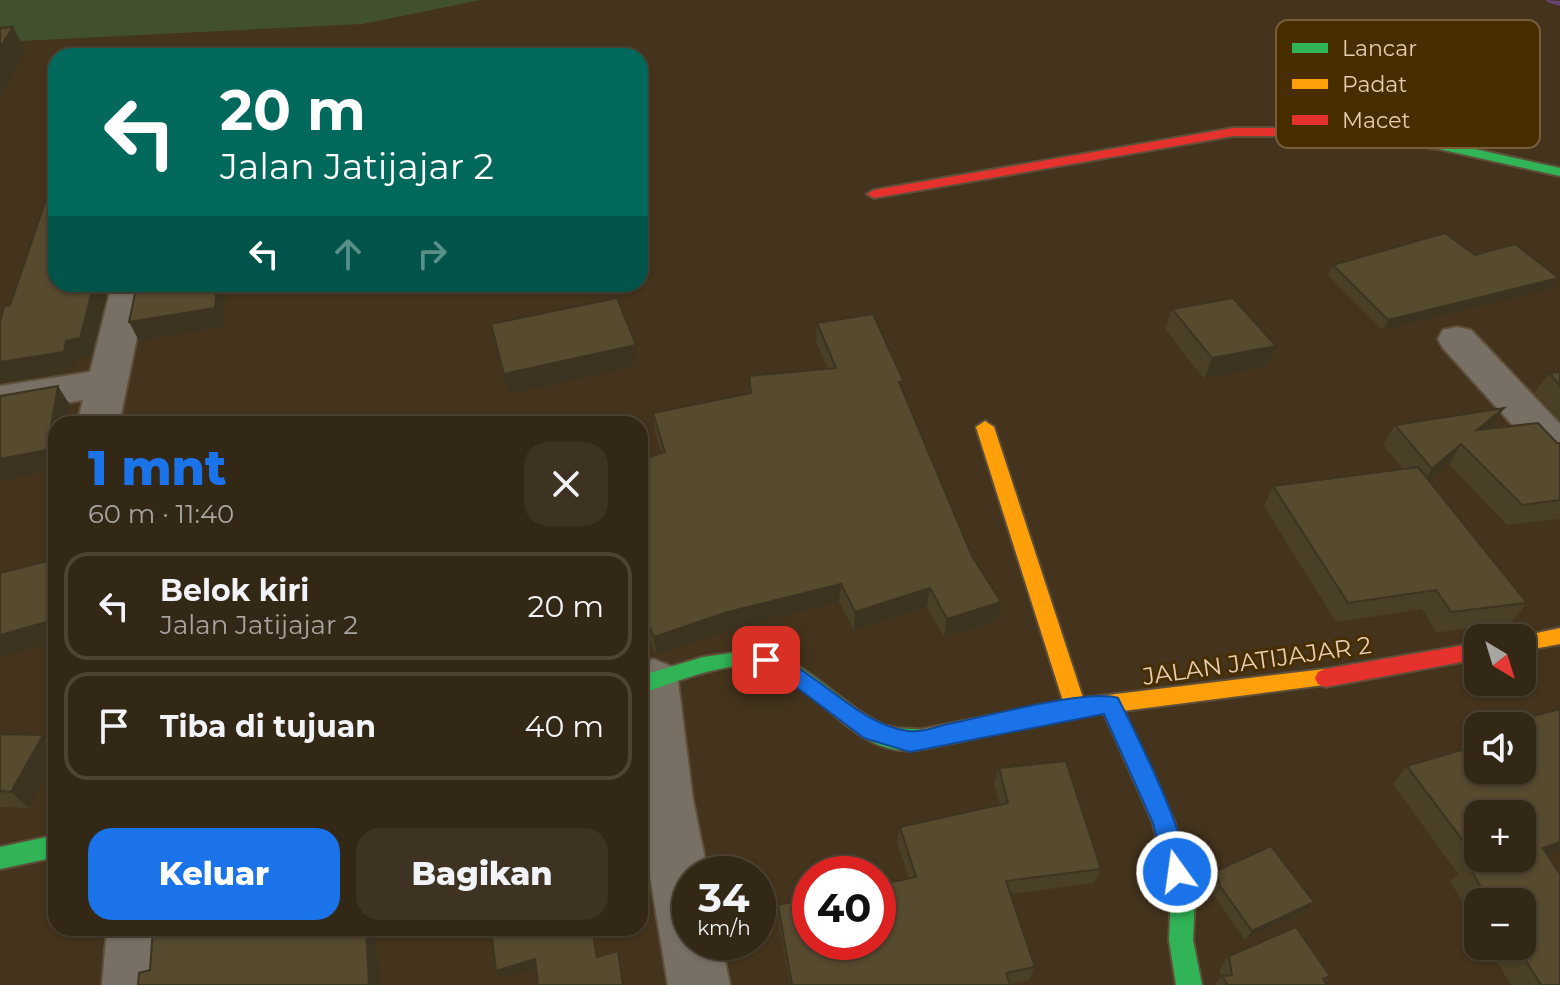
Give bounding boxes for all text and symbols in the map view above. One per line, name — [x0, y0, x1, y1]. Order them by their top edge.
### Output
legend — [1276, 20, 1540, 148]
text: Lancar — [1342, 35, 1417, 62]
text: Padat — [1342, 71, 1407, 98]
text: 20 m — [220, 76, 366, 144]
icon: left — [88, 80, 192, 184]
text: Macet — [1342, 107, 1410, 134]
text: Jalan Jatijajar 2 — [220, 144, 494, 188]
icon: left — [242, 232, 286, 276]
icon: ahead — [326, 232, 370, 276]
icon: right — [410, 232, 454, 276]
text: 1 mnt — [88, 439, 226, 497]
button: close — [524, 442, 608, 526]
text: 60 m · 11:40 — [88, 498, 234, 530]
text: Belok kiri — [160, 572, 309, 609]
icon: left — [92, 584, 136, 628]
text: 20 m — [527, 588, 604, 625]
text: Jalan Jatijajar 2 — [160, 609, 358, 641]
north arrow — [1464, 624, 1536, 696]
map controls — [1464, 624, 1536, 960]
pin — [732, 626, 800, 694]
street label: JALAN JATIJAJAR 2 — [1140, 630, 1373, 691]
icon: arrive — [744, 638, 788, 682]
icon: arrive — [92, 704, 136, 748]
text: Tiba di tujuan — [160, 708, 376, 745]
text: 40 m — [525, 708, 604, 745]
button: sound — [1464, 712, 1536, 784]
button: + — [1464, 800, 1536, 872]
button: Keluar — [88, 828, 340, 920]
button: Bagikan — [356, 828, 608, 920]
position arrow — [1135, 830, 1219, 914]
speed limit sign: 40 — [792, 856, 896, 960]
text: 34 — [698, 873, 750, 922]
button: − — [1464, 888, 1536, 960]
text: km/h — [697, 916, 751, 940]

